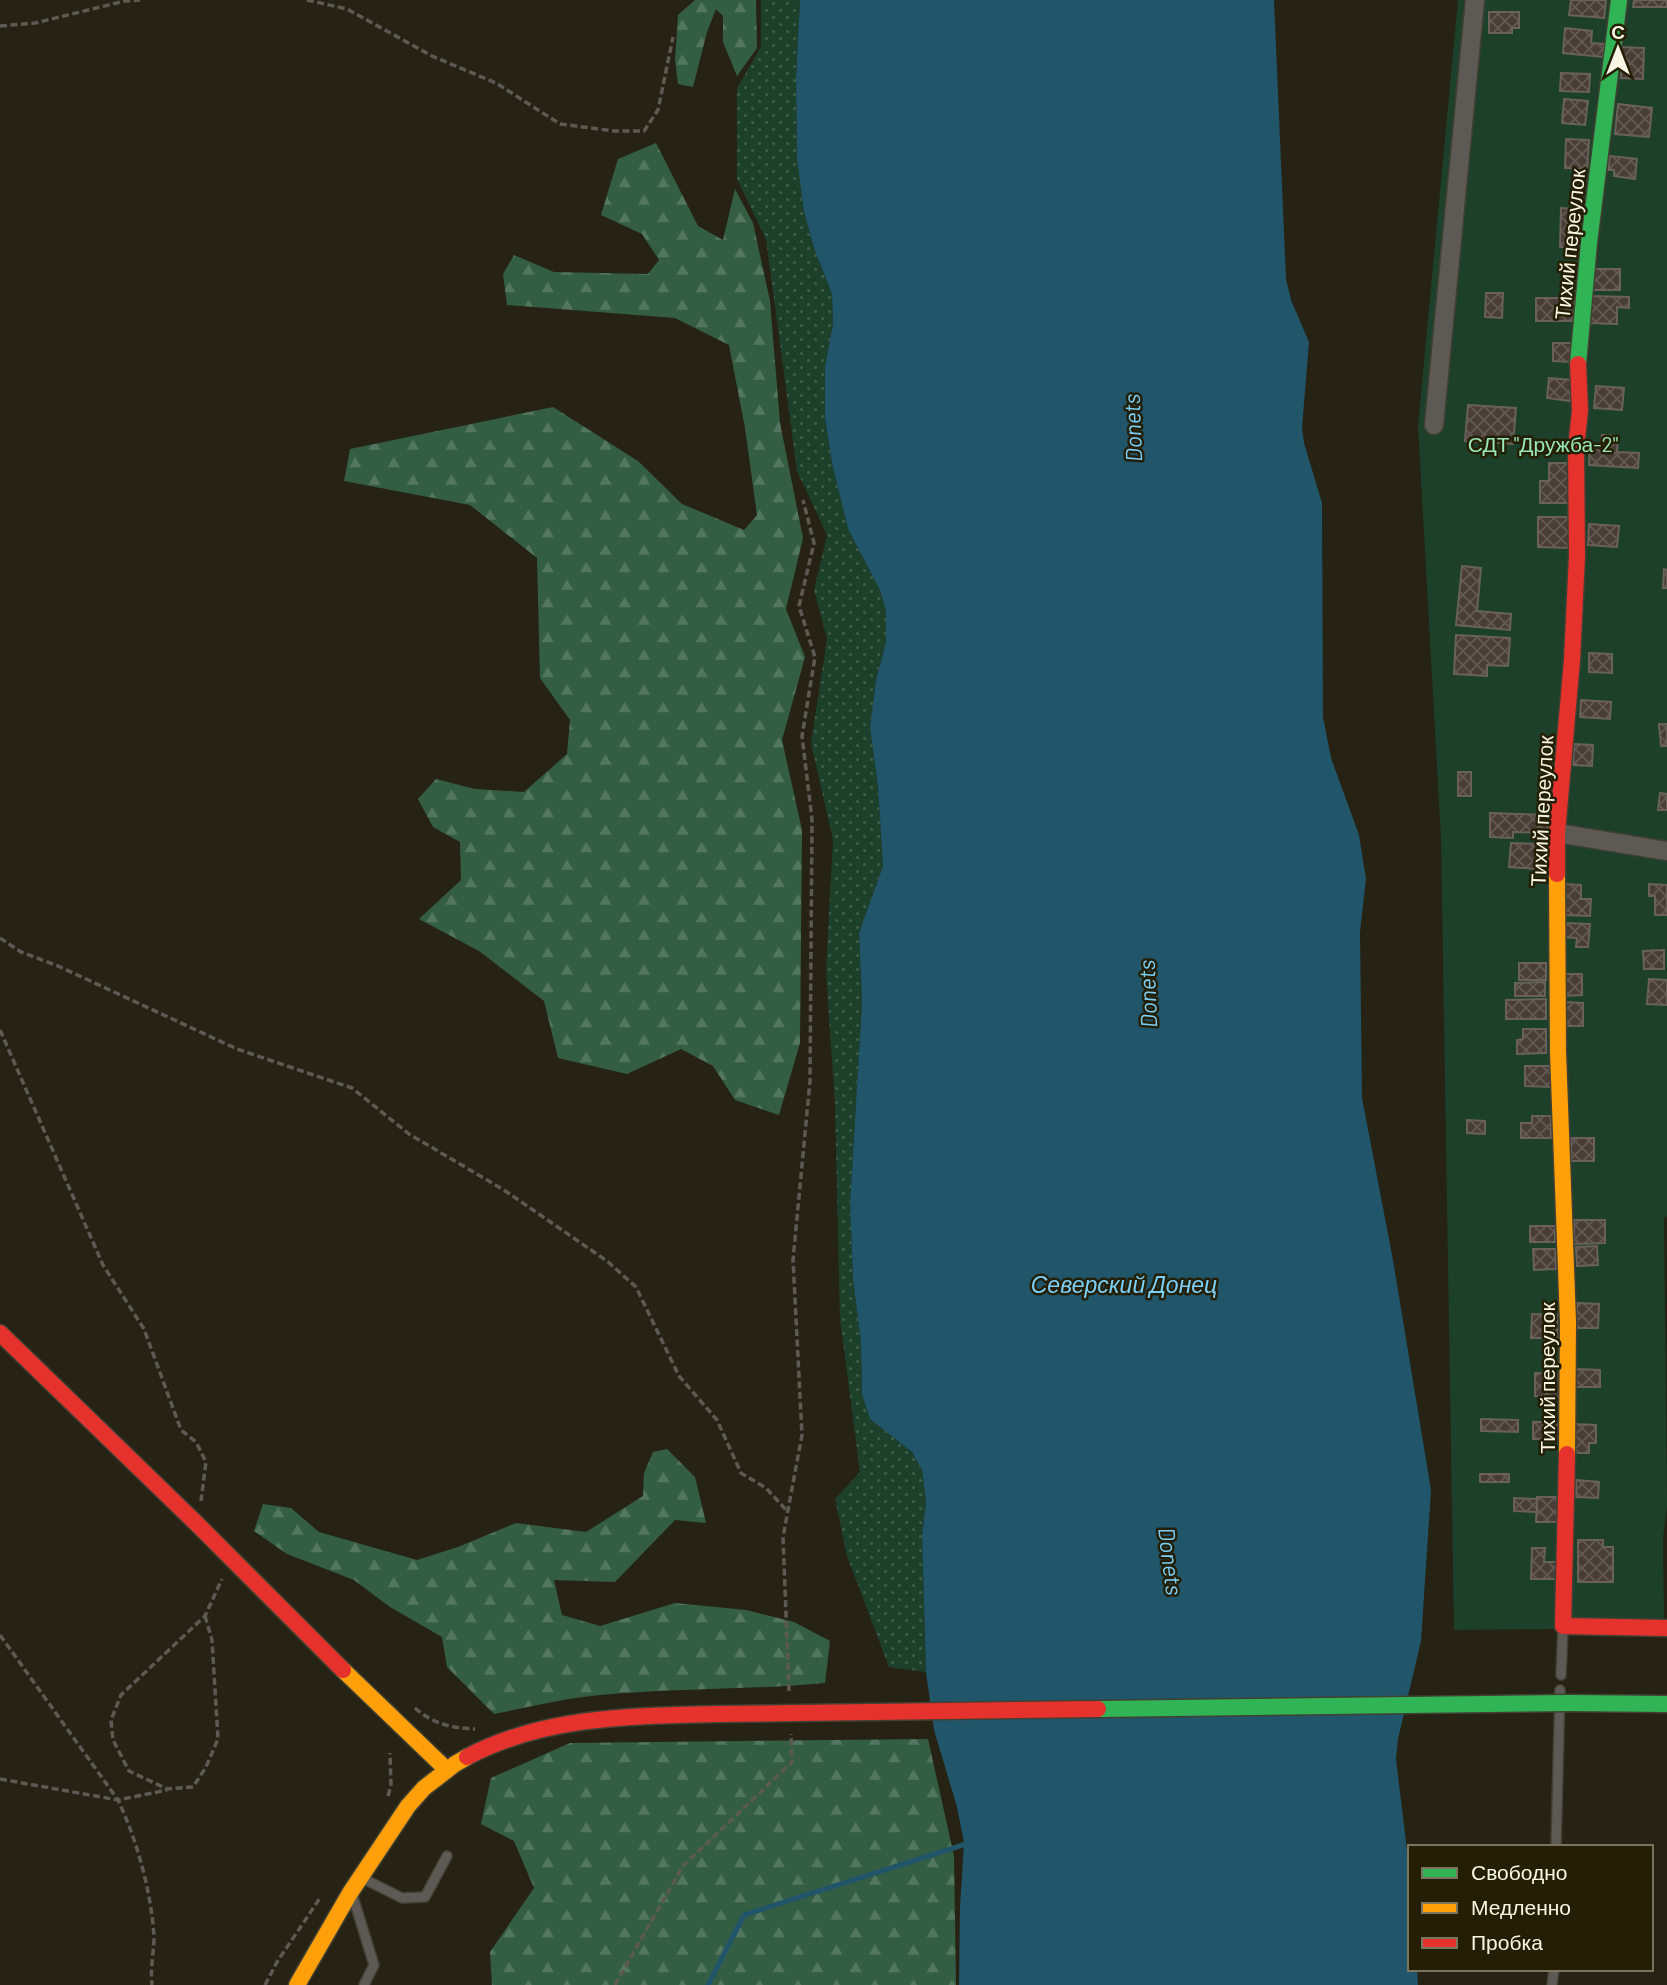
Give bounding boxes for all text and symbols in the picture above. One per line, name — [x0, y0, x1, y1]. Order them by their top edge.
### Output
north arrow — [1583, 14, 1653, 84]
text: С — [1611, 20, 1625, 43]
street label: Тихий переулок — [1549, 167, 1589, 321]
water label: Donets — [1117, 393, 1147, 463]
park label: СДТ "Дружба-2" — [1468, 431, 1618, 456]
street label: Тихий переулок — [1525, 734, 1557, 887]
water label: Donets — [1132, 959, 1162, 1029]
water label: Северский Донец — [1031, 1270, 1217, 1298]
street label: Тихий переулок — [1534, 1302, 1559, 1454]
water label: Donets — [1153, 1525, 1189, 1597]
legend — [1408, 1845, 1653, 1971]
text: Свободно — [1471, 1859, 1568, 1884]
text: Медленно — [1471, 1894, 1571, 1919]
text: Пробка — [1471, 1929, 1543, 1954]

